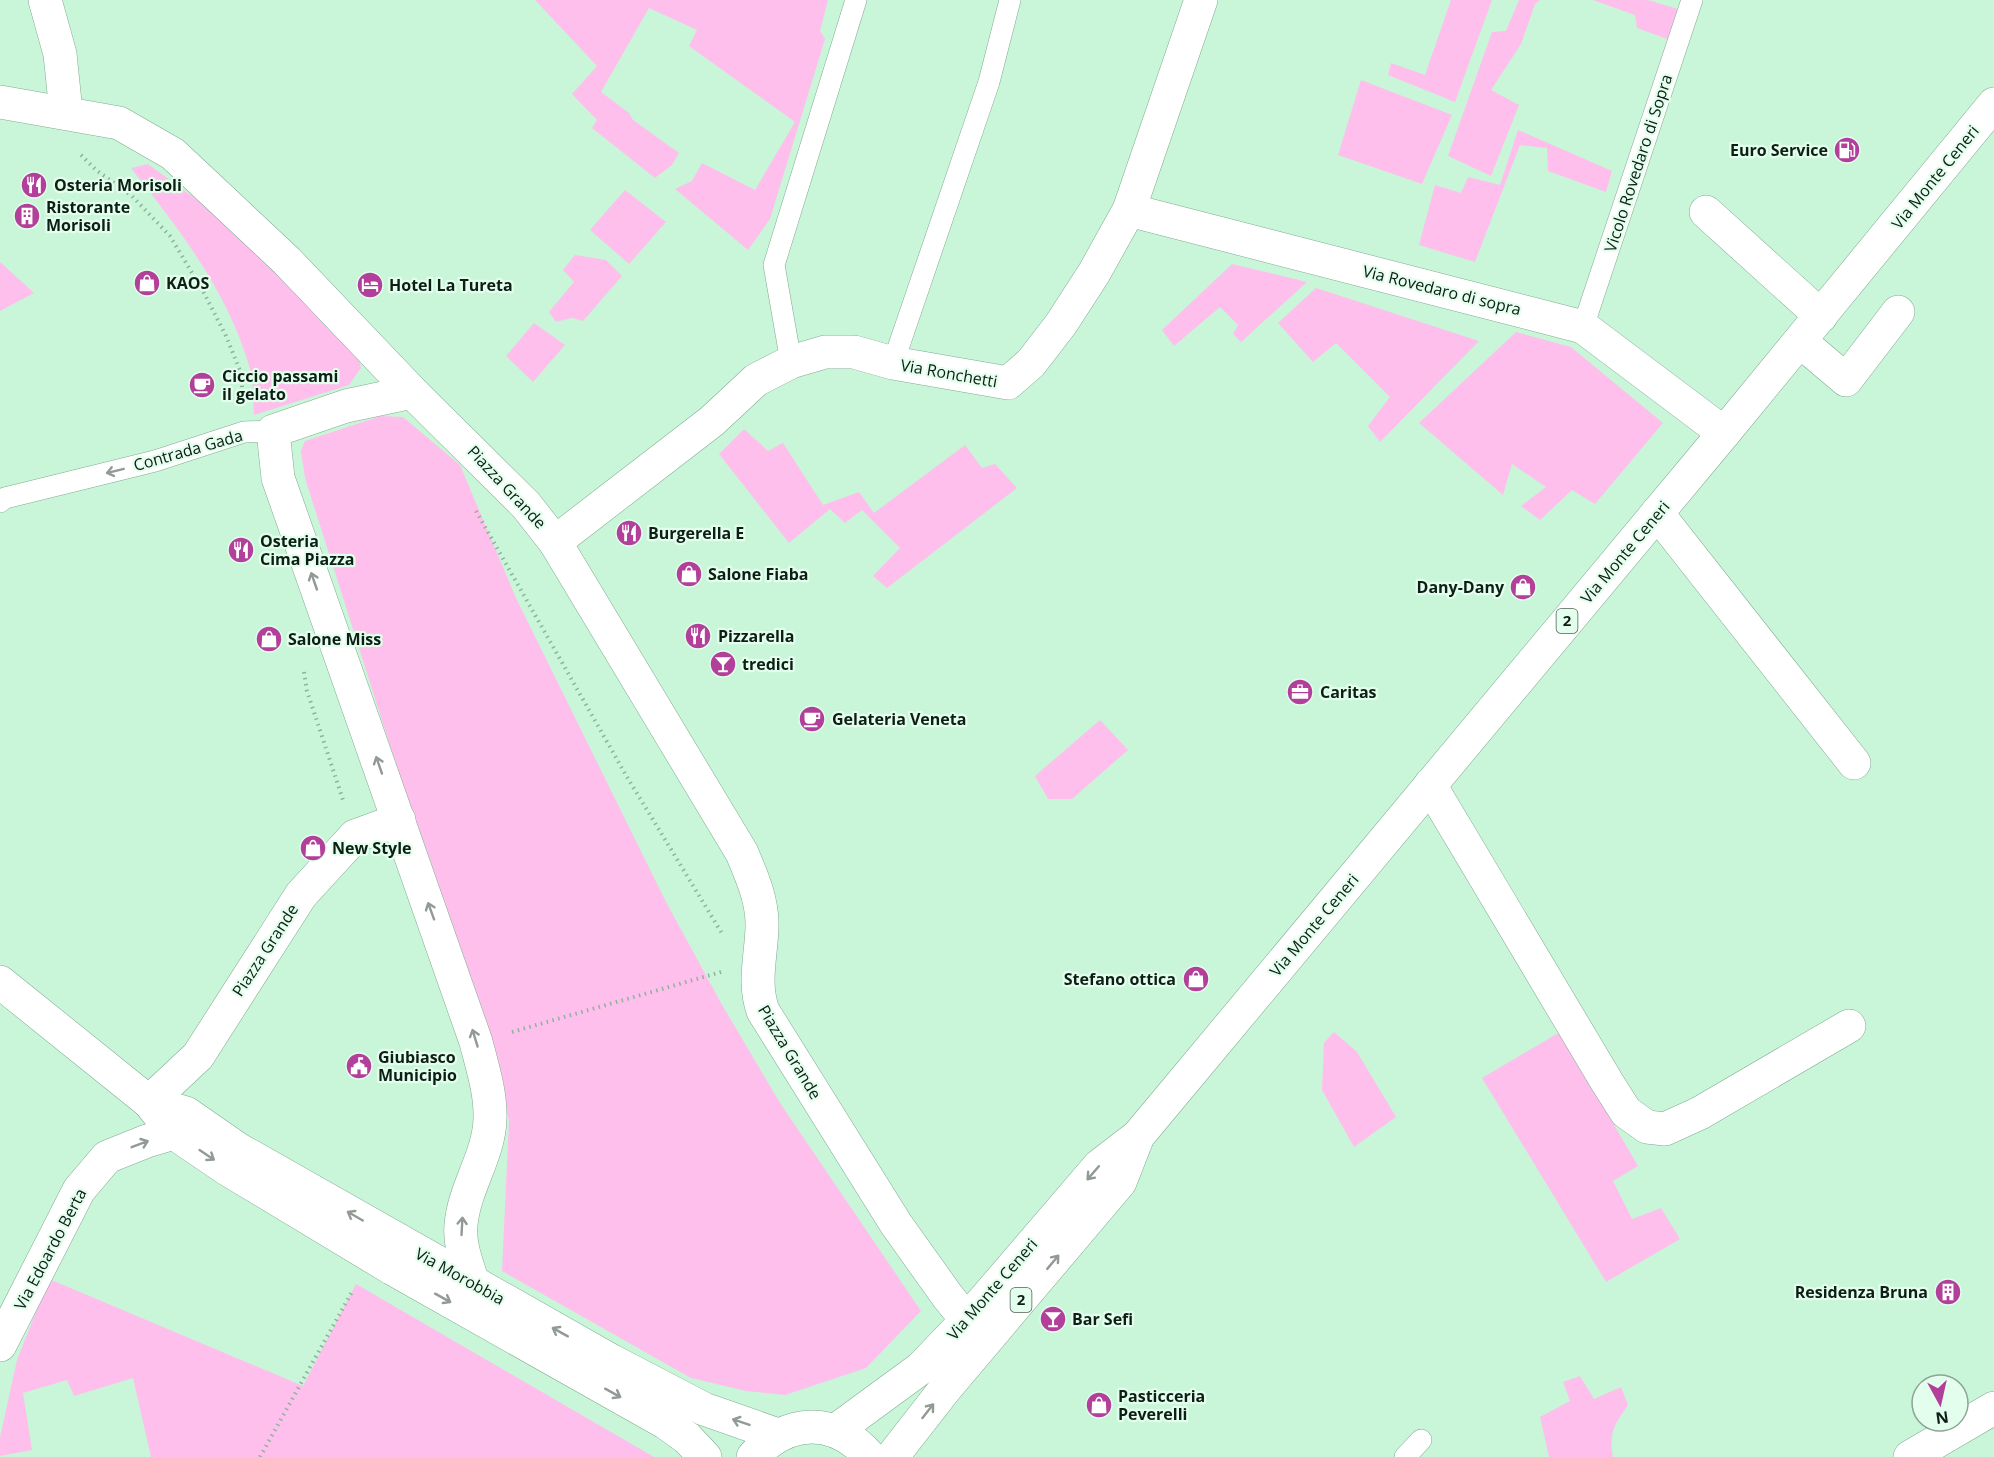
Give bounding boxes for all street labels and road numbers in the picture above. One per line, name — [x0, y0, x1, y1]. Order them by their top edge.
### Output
street label: Vicolo Rovedaro di Sopra — [1599, 71, 1677, 255]
street label: Via Monte Ceneri — [1886, 120, 1984, 234]
street label: Via Rovedaro di sopra — [1360, 260, 1524, 320]
street label: Via Ronchetti — [899, 354, 999, 392]
street label: Contrada Gada — [131, 424, 245, 476]
street label: Piazza Grande — [463, 441, 551, 533]
street label: Via Monte Ceneri — [1576, 496, 1674, 608]
road number: 2 — [1556, 609, 1578, 633]
street label: Via Monte Ceneri — [1265, 869, 1363, 981]
street label: Piazza Grande — [227, 899, 303, 1001]
street label: Piazza Grande — [753, 1001, 827, 1103]
street label: Via Edoardo Berta — [9, 1185, 91, 1313]
street label: Via Monte Ceneri — [942, 1234, 1042, 1344]
street label: Via Morobbia — [411, 1242, 509, 1310]
road number: 2 — [1010, 1288, 1032, 1312]

